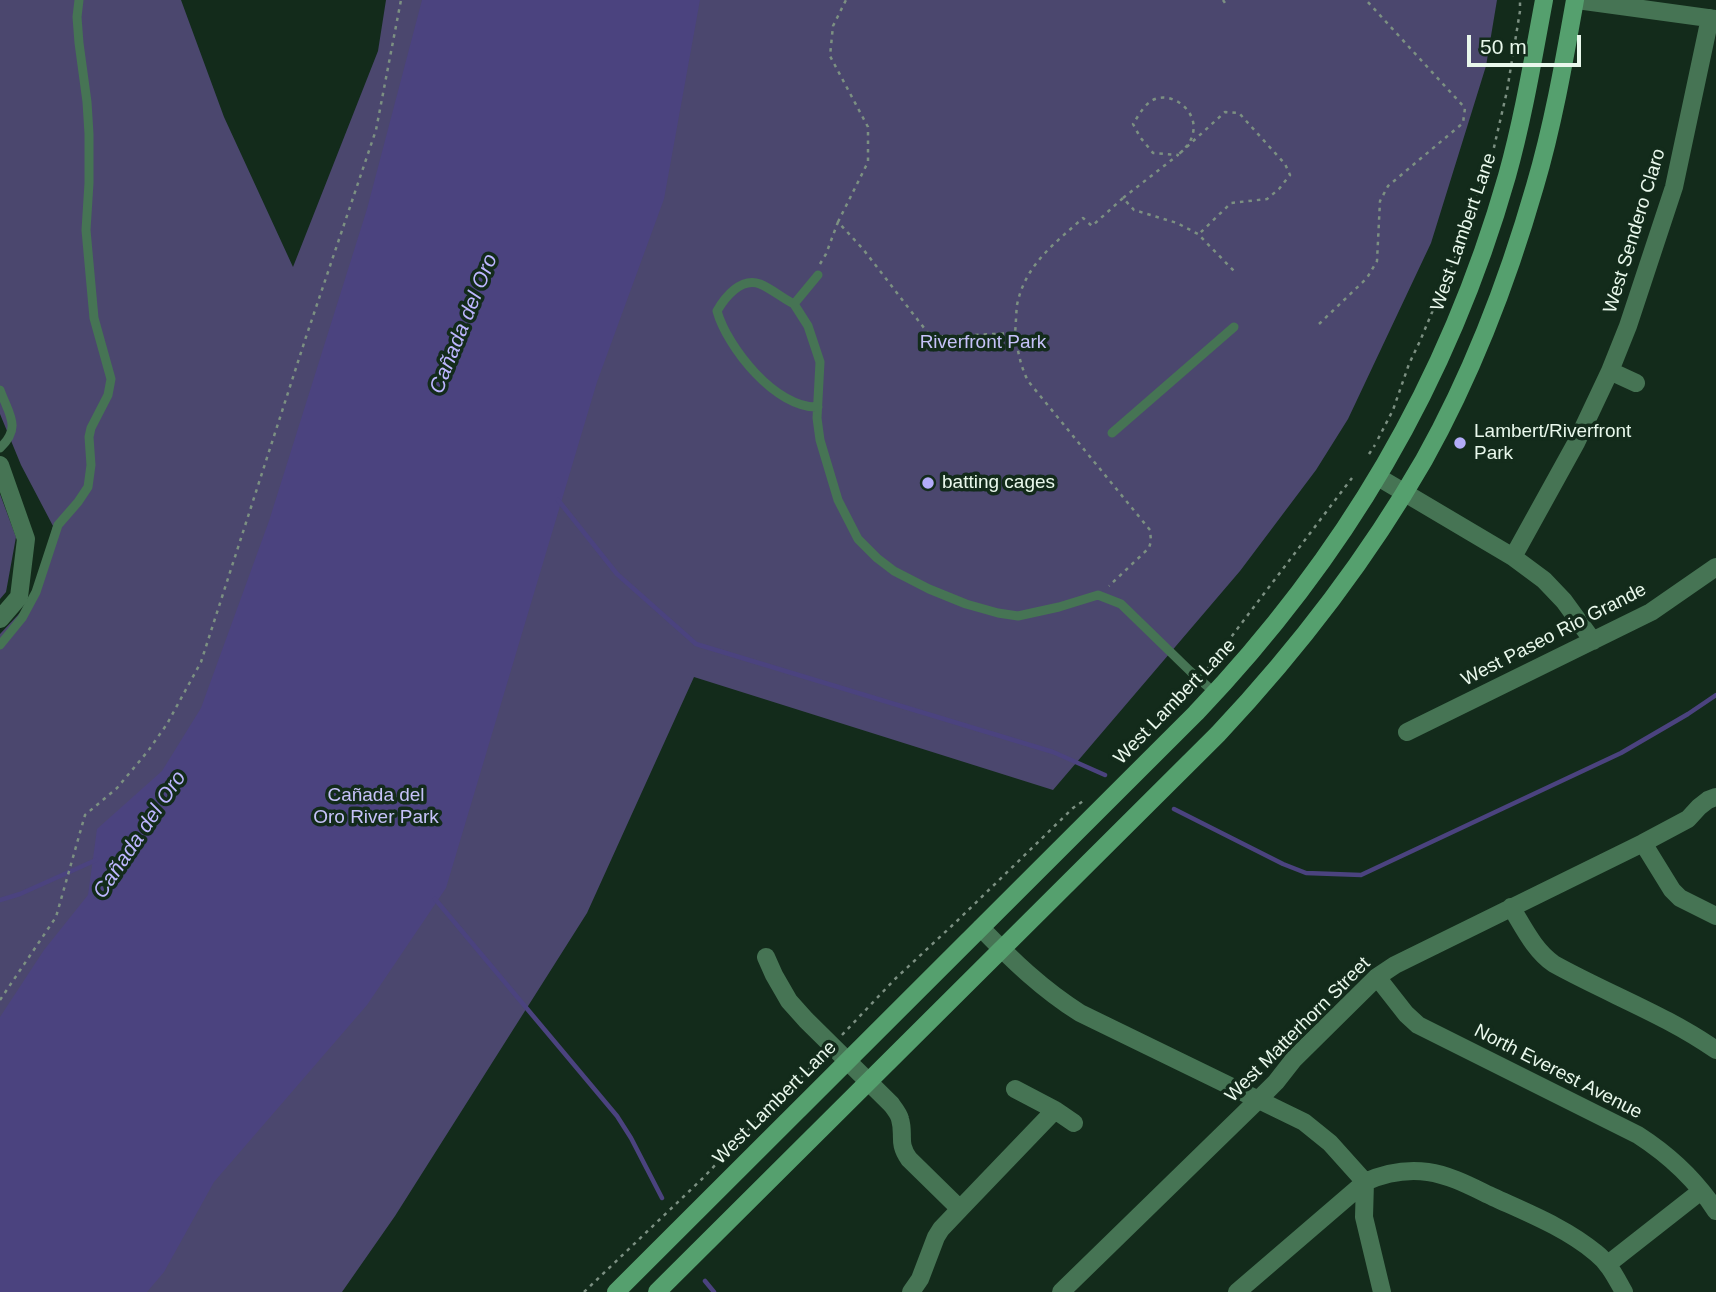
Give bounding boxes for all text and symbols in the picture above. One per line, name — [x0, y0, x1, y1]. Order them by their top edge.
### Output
scale bar — [1471, 21, 1585, 65]
text: 50 m — [1480, 35, 1527, 58]
street label: West Sendero Claro — [1599, 146, 1671, 316]
street label: West Lambert Lane — [1426, 150, 1502, 314]
water label: Cañada del Oro — [425, 251, 503, 397]
park label: Riverfront Park — [920, 332, 1046, 354]
place label: Lambert/Riverfront Park — [1474, 421, 1631, 465]
marker: Lambert/Riverfront Park — [1452, 435, 1468, 451]
place label: batting cages — [942, 472, 1055, 494]
marker: batting cages — [920, 475, 936, 491]
street label: West Paseo Rio Grande — [1458, 578, 1650, 692]
street label: West Lambert Lane — [1109, 635, 1241, 769]
water label: Cañada del Oro — [88, 766, 192, 904]
park label: Cañada del Oro River Park — [313, 785, 439, 829]
street label: West Matterhorn Street — [1221, 953, 1375, 1107]
street label: North Everest Avenue — [1470, 1020, 1646, 1124]
street label: West Lambert Lane — [708, 1036, 842, 1170]

